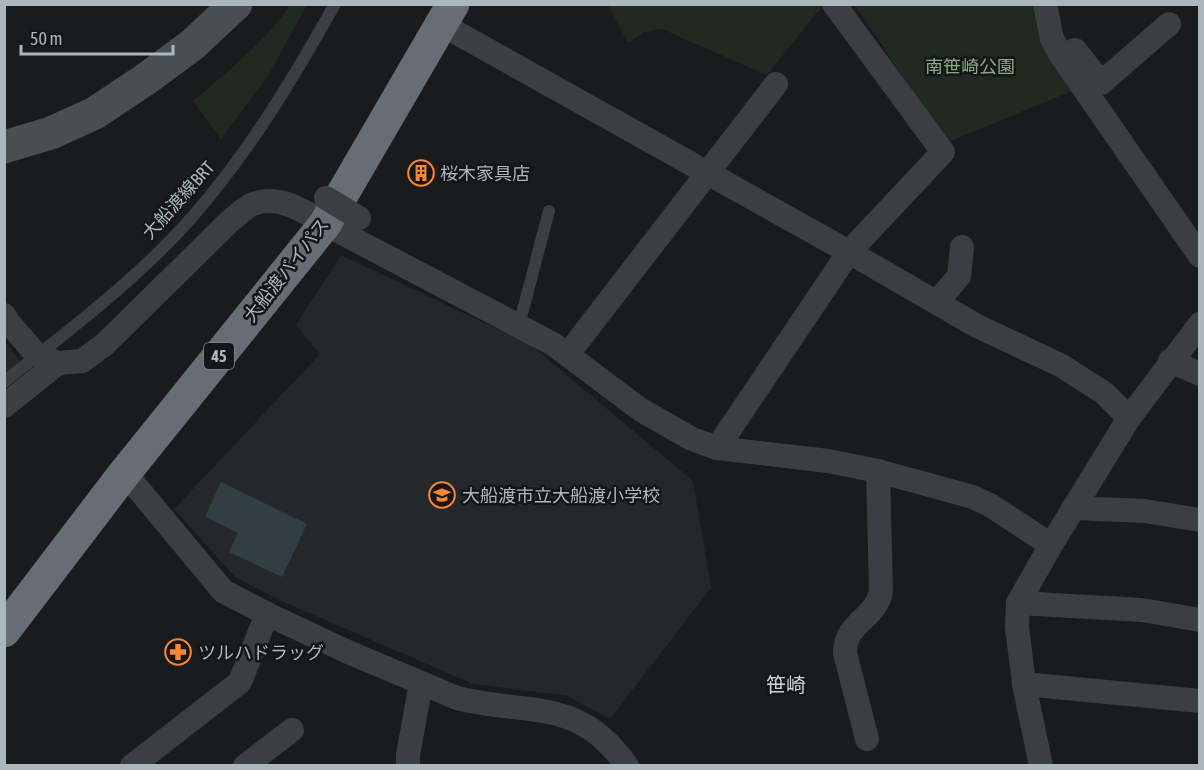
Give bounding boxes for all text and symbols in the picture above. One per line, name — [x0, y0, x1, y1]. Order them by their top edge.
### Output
scale bar — [21, 18, 172, 56]
text: 50 m — [30, 28, 62, 49]
park label: 南笹崎公園 — [925, 56, 1015, 77]
street label: 大船渡線BRT — [138, 157, 218, 243]
building icon: 桜木家具店 — [406, 158, 436, 188]
place label: 桜木家具店 — [440, 163, 530, 184]
street label: 大船渡バイパス — [239, 214, 333, 326]
road number: 45 — [204, 343, 234, 369]
school or university icon: 大船渡市立大船渡小学校 — [427, 480, 457, 510]
place label: 大船渡市立大船渡小学校 — [462, 485, 660, 506]
pharmacy icon: ツルハドラッグ — [163, 637, 193, 667]
place label: ツルハドラッグ — [198, 642, 324, 663]
district label: 笹崎 — [766, 673, 806, 696]

